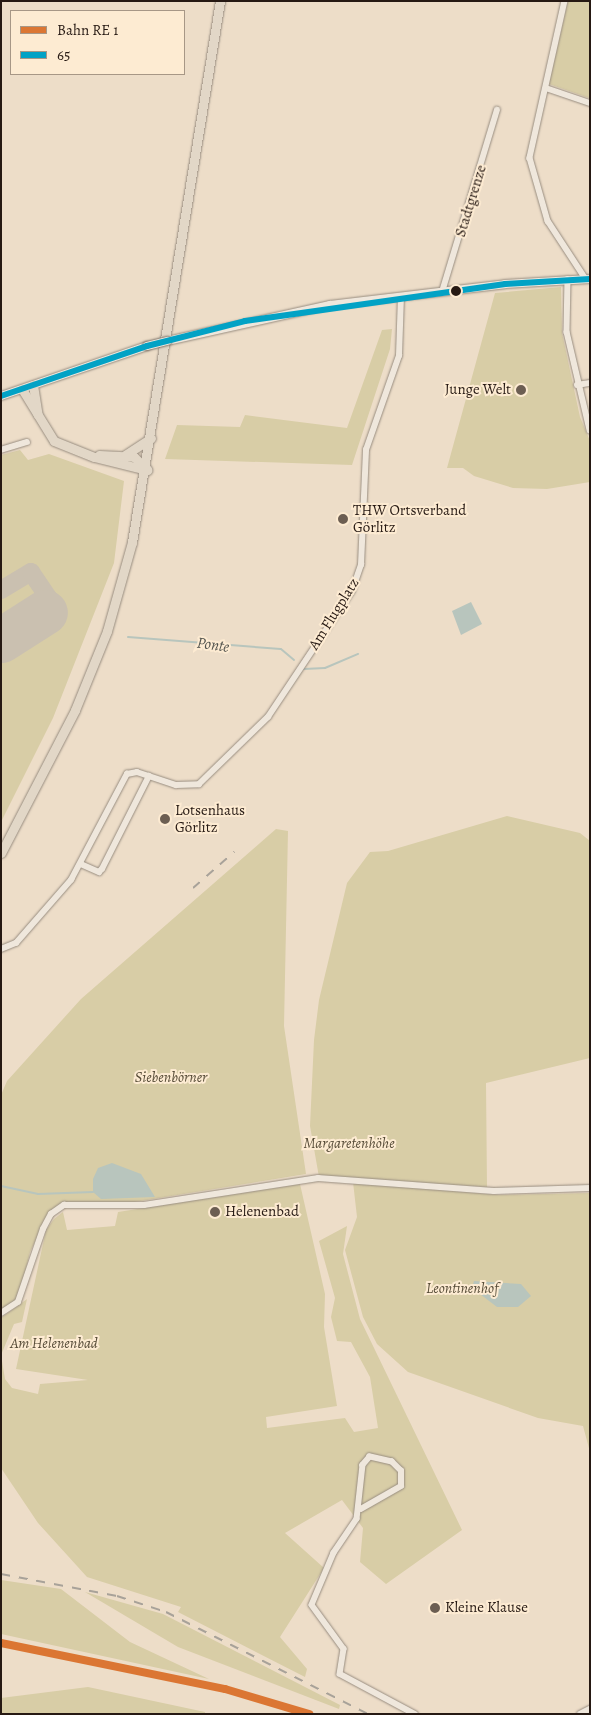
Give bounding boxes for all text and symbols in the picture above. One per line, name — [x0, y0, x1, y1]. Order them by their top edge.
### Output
legend — [10, 10, 185, 75]
text: Bahn RE 1 — [57, 20, 118, 40]
text: 65 — [57, 45, 70, 65]
street label: Stadtgrenze — [451, 163, 491, 239]
unlabelled marker — [451, 286, 461, 296]
place label: Junge Welt — [445, 381, 511, 399]
marker: Junge Welt — [515, 384, 527, 396]
place label: THW Ortsverband Görlitz — [353, 501, 466, 536]
marker: THW Ortsverband Görlitz — [337, 513, 349, 525]
street label: Am Flugplatz — [305, 575, 363, 653]
water label: Ponte — [196, 633, 230, 657]
place label: Lotsenhaus Görlitz — [175, 801, 245, 836]
marker: Lotsenhaus Görlitz — [159, 813, 171, 825]
park label: Siebenbörner — [135, 1069, 207, 1087]
park label: Margaretenhöhe — [303, 1135, 395, 1153]
place label: Helenenbad — [225, 1203, 299, 1221]
marker: Helenenbad — [209, 1206, 221, 1218]
park label: Leontinenhof — [426, 1280, 498, 1298]
park label: Am Helenenbad — [10, 1335, 98, 1353]
place label: Kleine Klause — [445, 1599, 528, 1617]
marker: Kleine Klause — [429, 1602, 441, 1614]

